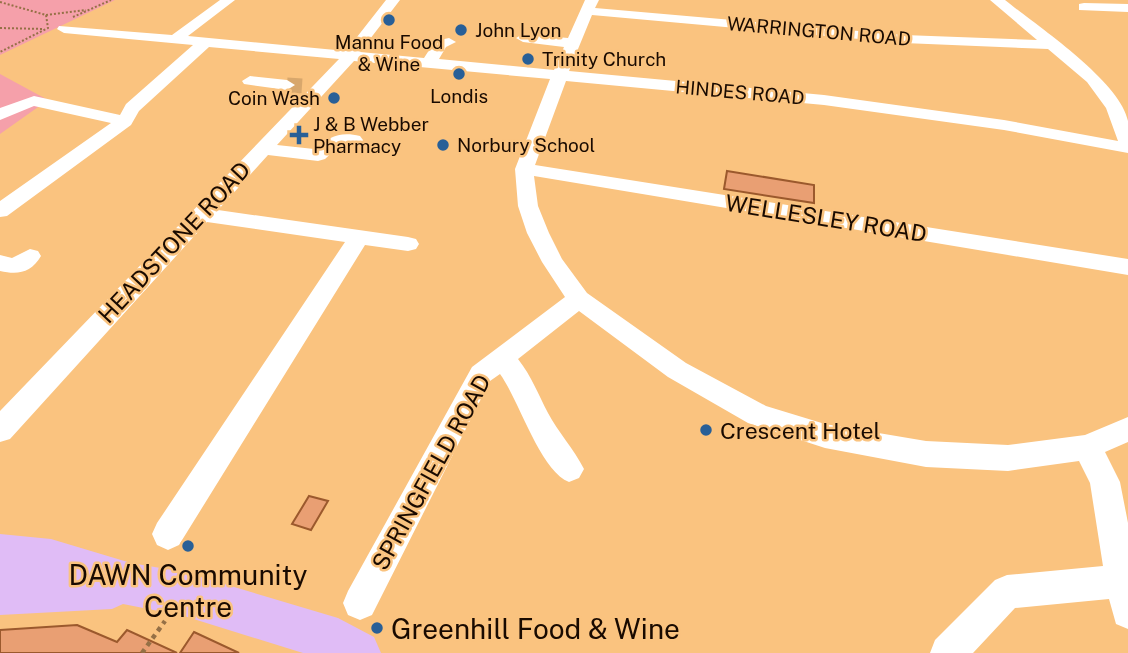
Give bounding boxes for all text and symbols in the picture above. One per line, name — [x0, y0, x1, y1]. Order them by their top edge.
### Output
marker: Mannu Food & Wine — [381, 12, 397, 28]
street label: WARRINGTON ROAD — [726, 12, 912, 50]
place label: John Lyon — [475, 19, 562, 41]
marker: John Lyon — [453, 22, 469, 38]
place label: Mannu Food & Wine — [335, 31, 443, 75]
place label: Trinity Church — [542, 48, 666, 70]
marker: Trinity Church — [520, 51, 536, 67]
marker: Londis — [451, 66, 467, 82]
street label: HINDES ROAD — [675, 75, 805, 109]
place label: Londis — [430, 85, 488, 107]
place label: Coin Wash — [228, 87, 320, 109]
marker: Coin Wash — [326, 90, 342, 106]
place label: J & B Webber Pharmacy — [313, 113, 429, 157]
marker: J & B Webber Pharmacy — [291, 127, 307, 143]
place label: Norbury School — [457, 134, 595, 156]
marker: Norbury School — [435, 137, 451, 153]
street label: HEADSTONE ROAD — [92, 156, 256, 328]
street label: WELLESLEY ROAD — [723, 189, 929, 247]
street label: SPRINGFIELD ROAD — [366, 370, 496, 574]
place label: Crescent Hotel — [720, 417, 881, 444]
marker: Crescent Hotel — [698, 422, 714, 438]
marker: DAWN Community Centre — [180, 538, 196, 554]
place label: DAWN Community Centre — [69, 558, 307, 623]
place label: Greenhill Food & Wine — [391, 612, 680, 645]
marker: Greenhill Food & Wine — [369, 620, 385, 636]

